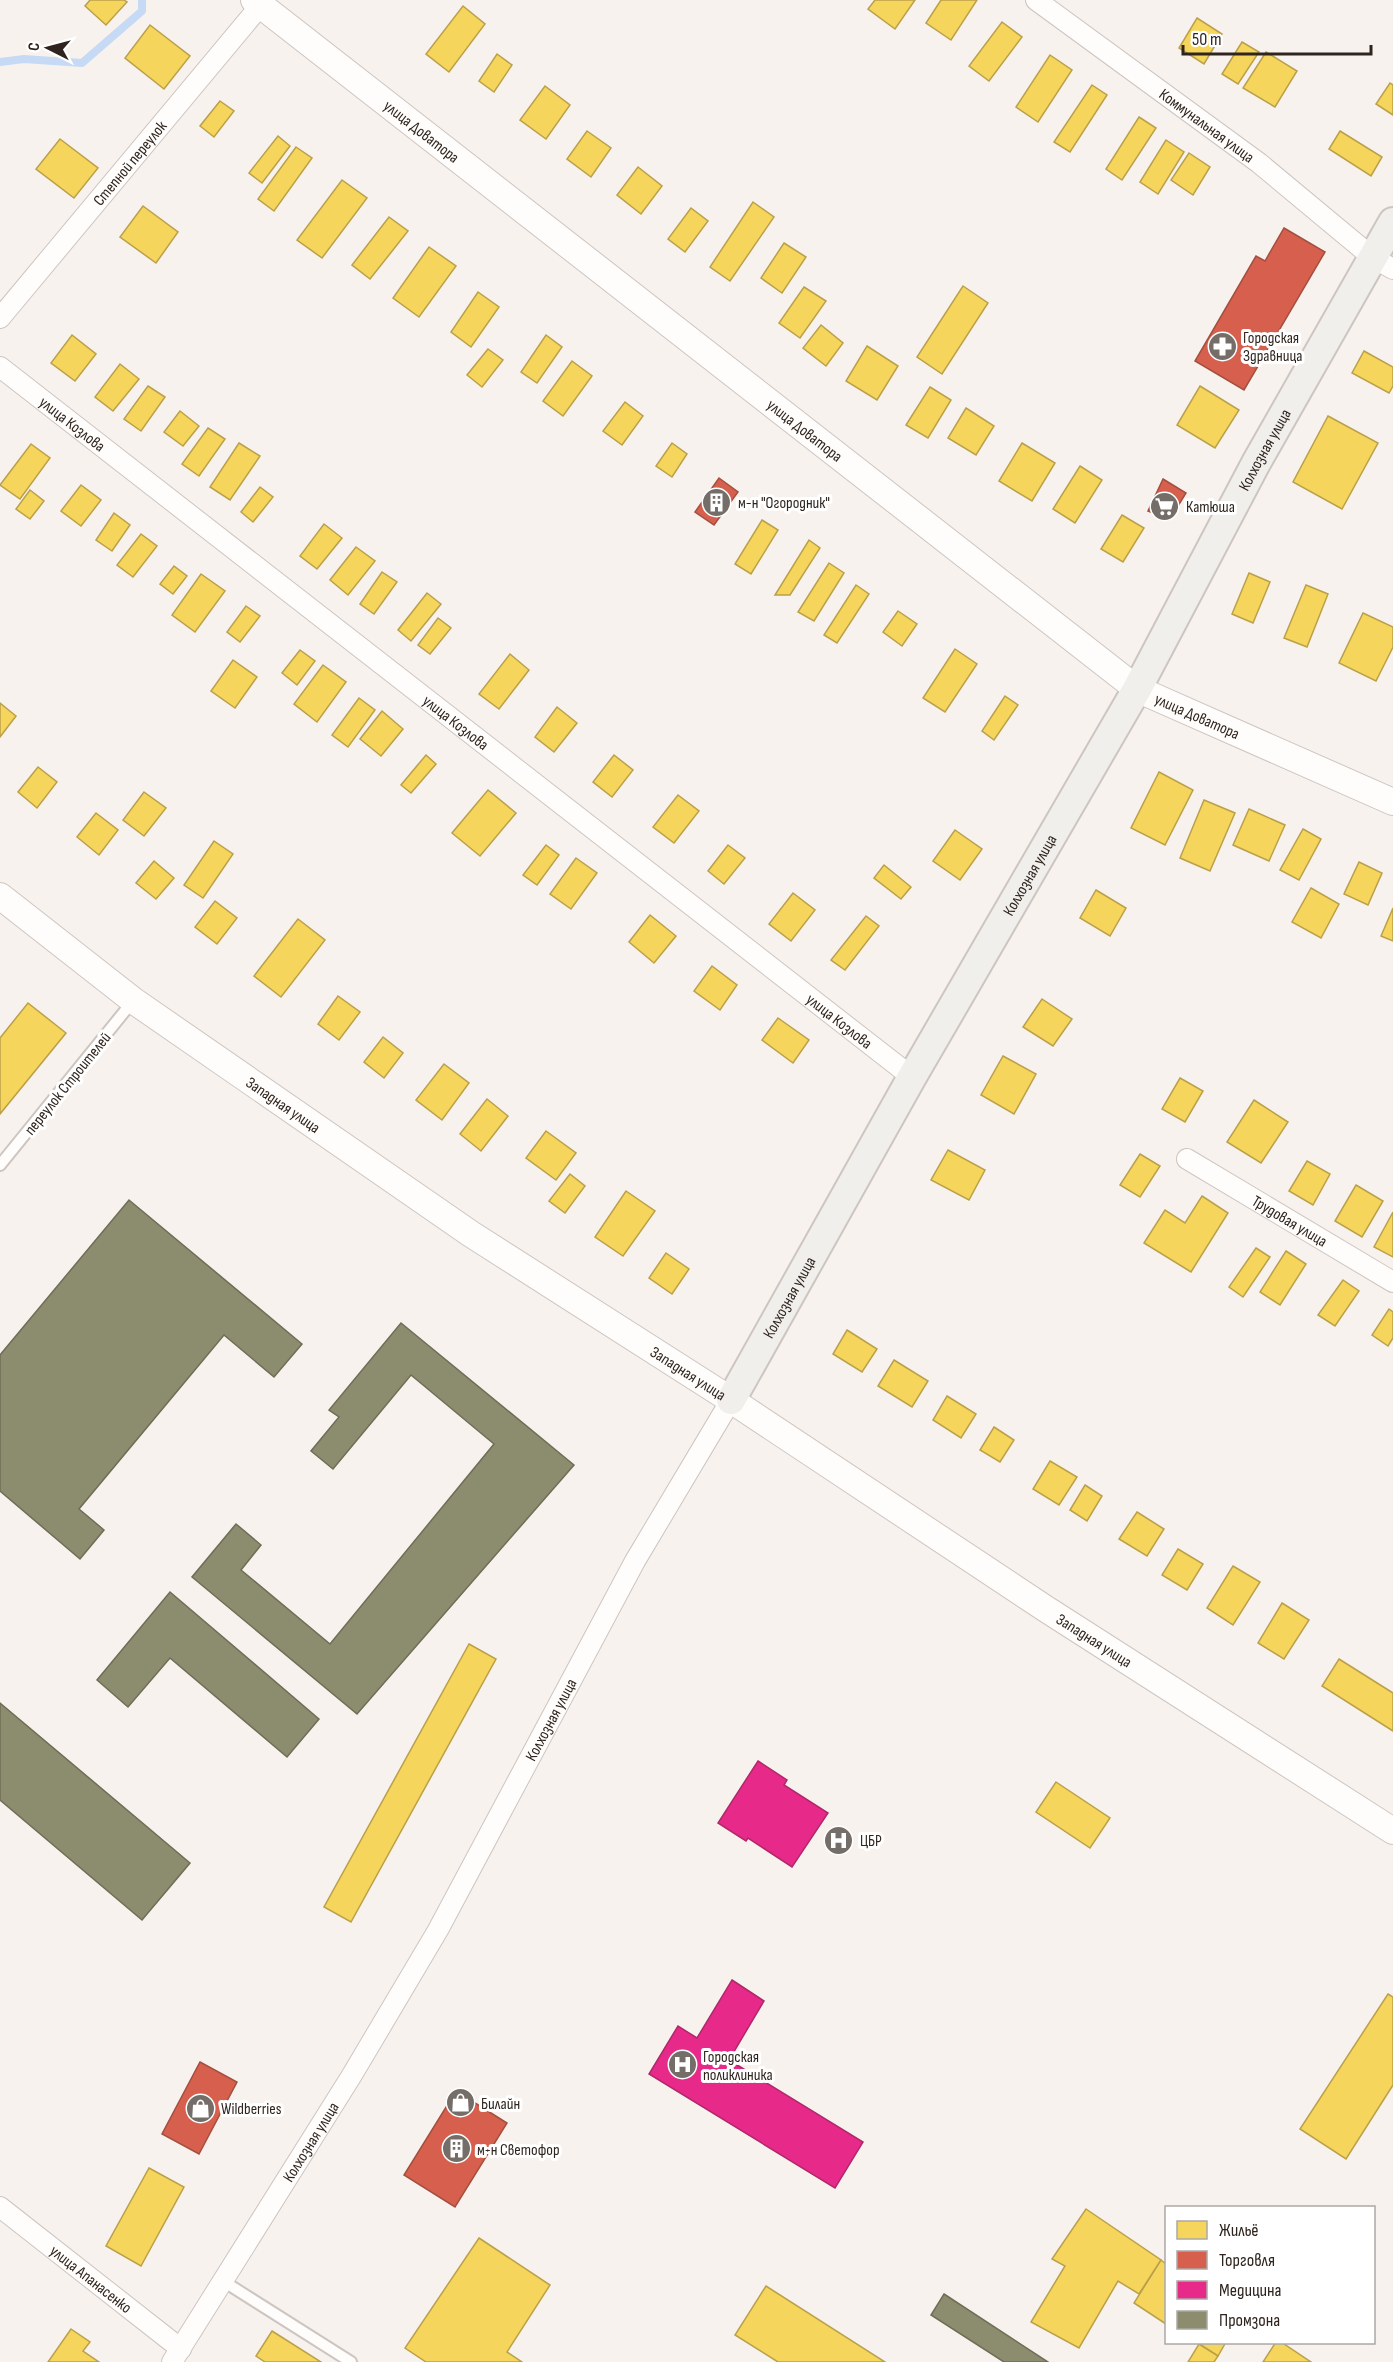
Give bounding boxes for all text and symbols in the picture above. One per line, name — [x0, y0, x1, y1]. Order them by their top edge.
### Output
north arrow — [18, 18, 78, 78]
scale bar — [1183, 18, 1370, 56]
text: 50 m — [1192, 29, 1222, 50]
text: С — [25, 42, 44, 52]
street label: Коммунальная улица — [1155, 85, 1258, 167]
street label: улица Доватора — [379, 97, 463, 168]
street label: Степной переулок — [90, 117, 172, 210]
place label: Городская Здравница — [1243, 329, 1302, 366]
pharmacy icon: Городская Здравница — [1206, 330, 1238, 362]
street label: улица Козлова — [35, 393, 108, 456]
street label: улица Доватора — [763, 396, 846, 467]
street label: Колхозная улица — [1235, 406, 1296, 494]
building icon: м-н "Огородник" — [701, 486, 733, 518]
supermarket icon: Катюша — [1149, 490, 1181, 522]
place label: м-н "Огородник" — [738, 494, 830, 513]
place label: Катюша — [1186, 498, 1235, 517]
street label: улица Доватора — [1151, 690, 1242, 744]
street label: улица Козлова — [418, 692, 492, 755]
street label: Колхозная улица — [1000, 832, 1061, 919]
street label: улица Козлова — [802, 990, 875, 1053]
street label: переулок Строителей — [21, 1029, 115, 1139]
street label: Западная улица — [242, 1073, 323, 1138]
street label: Трудовая улица — [1248, 1192, 1330, 1252]
street label: Колхозная улица — [760, 1254, 820, 1342]
street label: Западная улица — [646, 1343, 729, 1405]
street label: Западная улица — [1052, 1610, 1135, 1672]
street label: Колхозная улица — [522, 1676, 581, 1765]
hospital icon: ЦБР — [823, 1824, 855, 1856]
place label: ЦБР — [860, 1832, 882, 1851]
place label: Городская поликлиника — [703, 2048, 773, 2085]
hospital icon: Городская поликлиника — [666, 2049, 698, 2081]
shop icon: Билайн — [444, 2087, 476, 2119]
shop icon: Wildberries — [184, 2092, 216, 2124]
place label: Билайн — [481, 2095, 520, 2114]
street label: Колхозная улица — [279, 2099, 344, 2186]
place label: Wildberries — [221, 2100, 282, 2119]
building icon: м-н Светофор — [440, 2133, 472, 2165]
place label: м-н Светофор — [477, 2141, 560, 2160]
legend — [1165, 2206, 1375, 2344]
text: Жильё — [1219, 2220, 1259, 2241]
street label: улица Апанасенко — [46, 2242, 135, 2318]
text: Торговля — [1219, 2250, 1275, 2271]
text: Медицина — [1219, 2280, 1282, 2301]
text: Промзона — [1219, 2310, 1280, 2331]

